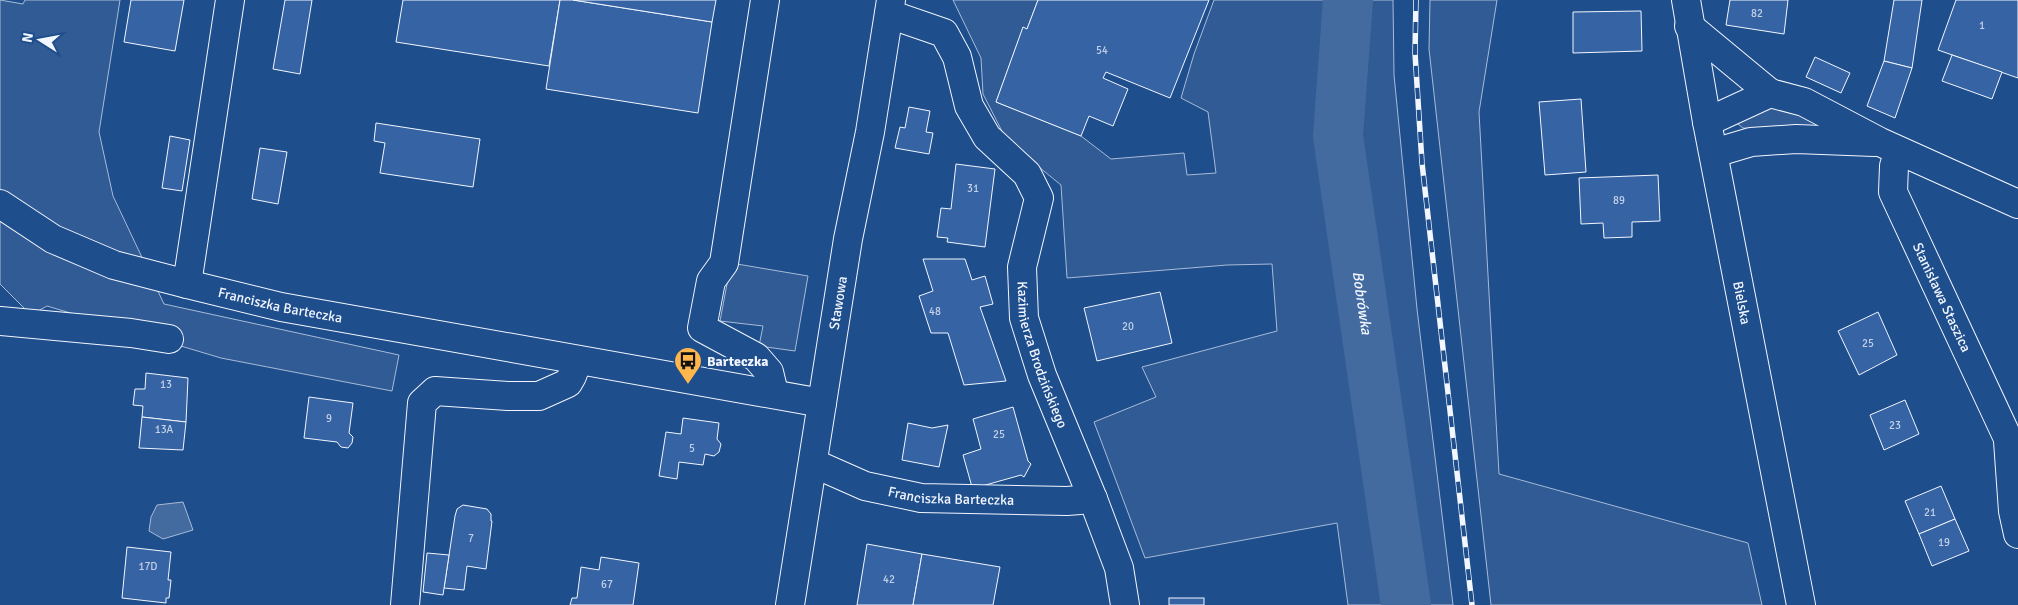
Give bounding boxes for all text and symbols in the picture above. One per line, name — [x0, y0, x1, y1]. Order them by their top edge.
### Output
house number: 82 — [1751, 7, 1763, 20]
north arrow — [15, 15, 65, 65]
house number: 1 — [1979, 19, 1985, 32]
text: N — [18, 31, 37, 44]
house number: 54 — [1096, 44, 1108, 57]
house number: 31 — [967, 182, 979, 195]
house number: 89 — [1613, 194, 1625, 207]
street label: Stanisława Staszica — [1909, 240, 1975, 355]
water label: Bobrówka — [1349, 270, 1376, 336]
street label: Stawowa — [825, 275, 851, 331]
street label: Bielska — [1730, 280, 1755, 326]
street label: Kazimierza Brodzińskiego — [1014, 281, 1071, 431]
street label: Franciszka Barteczka — [216, 283, 344, 326]
house number: 48 — [929, 305, 941, 318]
house number: 20 — [1122, 320, 1134, 333]
house number: 25 — [1862, 337, 1874, 350]
bus stop icon: Barteczka — [673, 346, 703, 385]
place label: Barteczka — [707, 353, 768, 370]
house number: 13 — [160, 378, 172, 391]
house number: 9 — [326, 412, 332, 425]
house number: 23 — [1889, 419, 1901, 432]
house number: 13A — [155, 423, 174, 436]
house number: 25 — [993, 428, 1005, 441]
house number: 5 — [689, 442, 695, 455]
street label: Franciszka Barteczka — [886, 483, 1014, 508]
house number: 21 — [1924, 506, 1936, 519]
house number: 7 — [468, 532, 474, 545]
house number: 19 — [1938, 536, 1950, 549]
house number: 17D — [138, 560, 158, 573]
house number: 42 — [883, 573, 895, 586]
house number: 67 — [601, 578, 613, 591]

